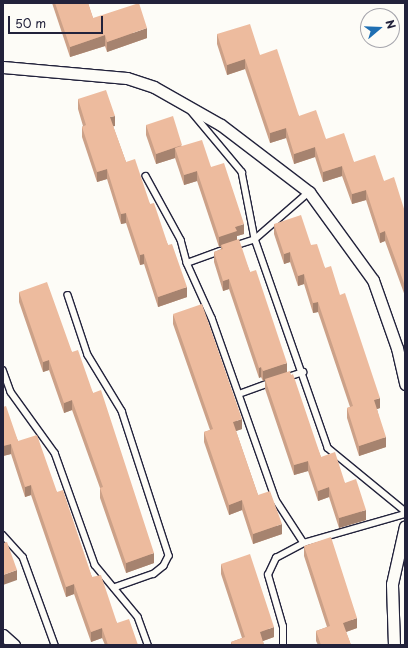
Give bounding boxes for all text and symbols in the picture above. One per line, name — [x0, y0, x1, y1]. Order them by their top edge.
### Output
scale bar — [10, 8, 105, 34]
north arrow — [360, 8, 400, 48]
text: 50 m — [15, 14, 46, 32]
text: N — [381, 17, 400, 31]

